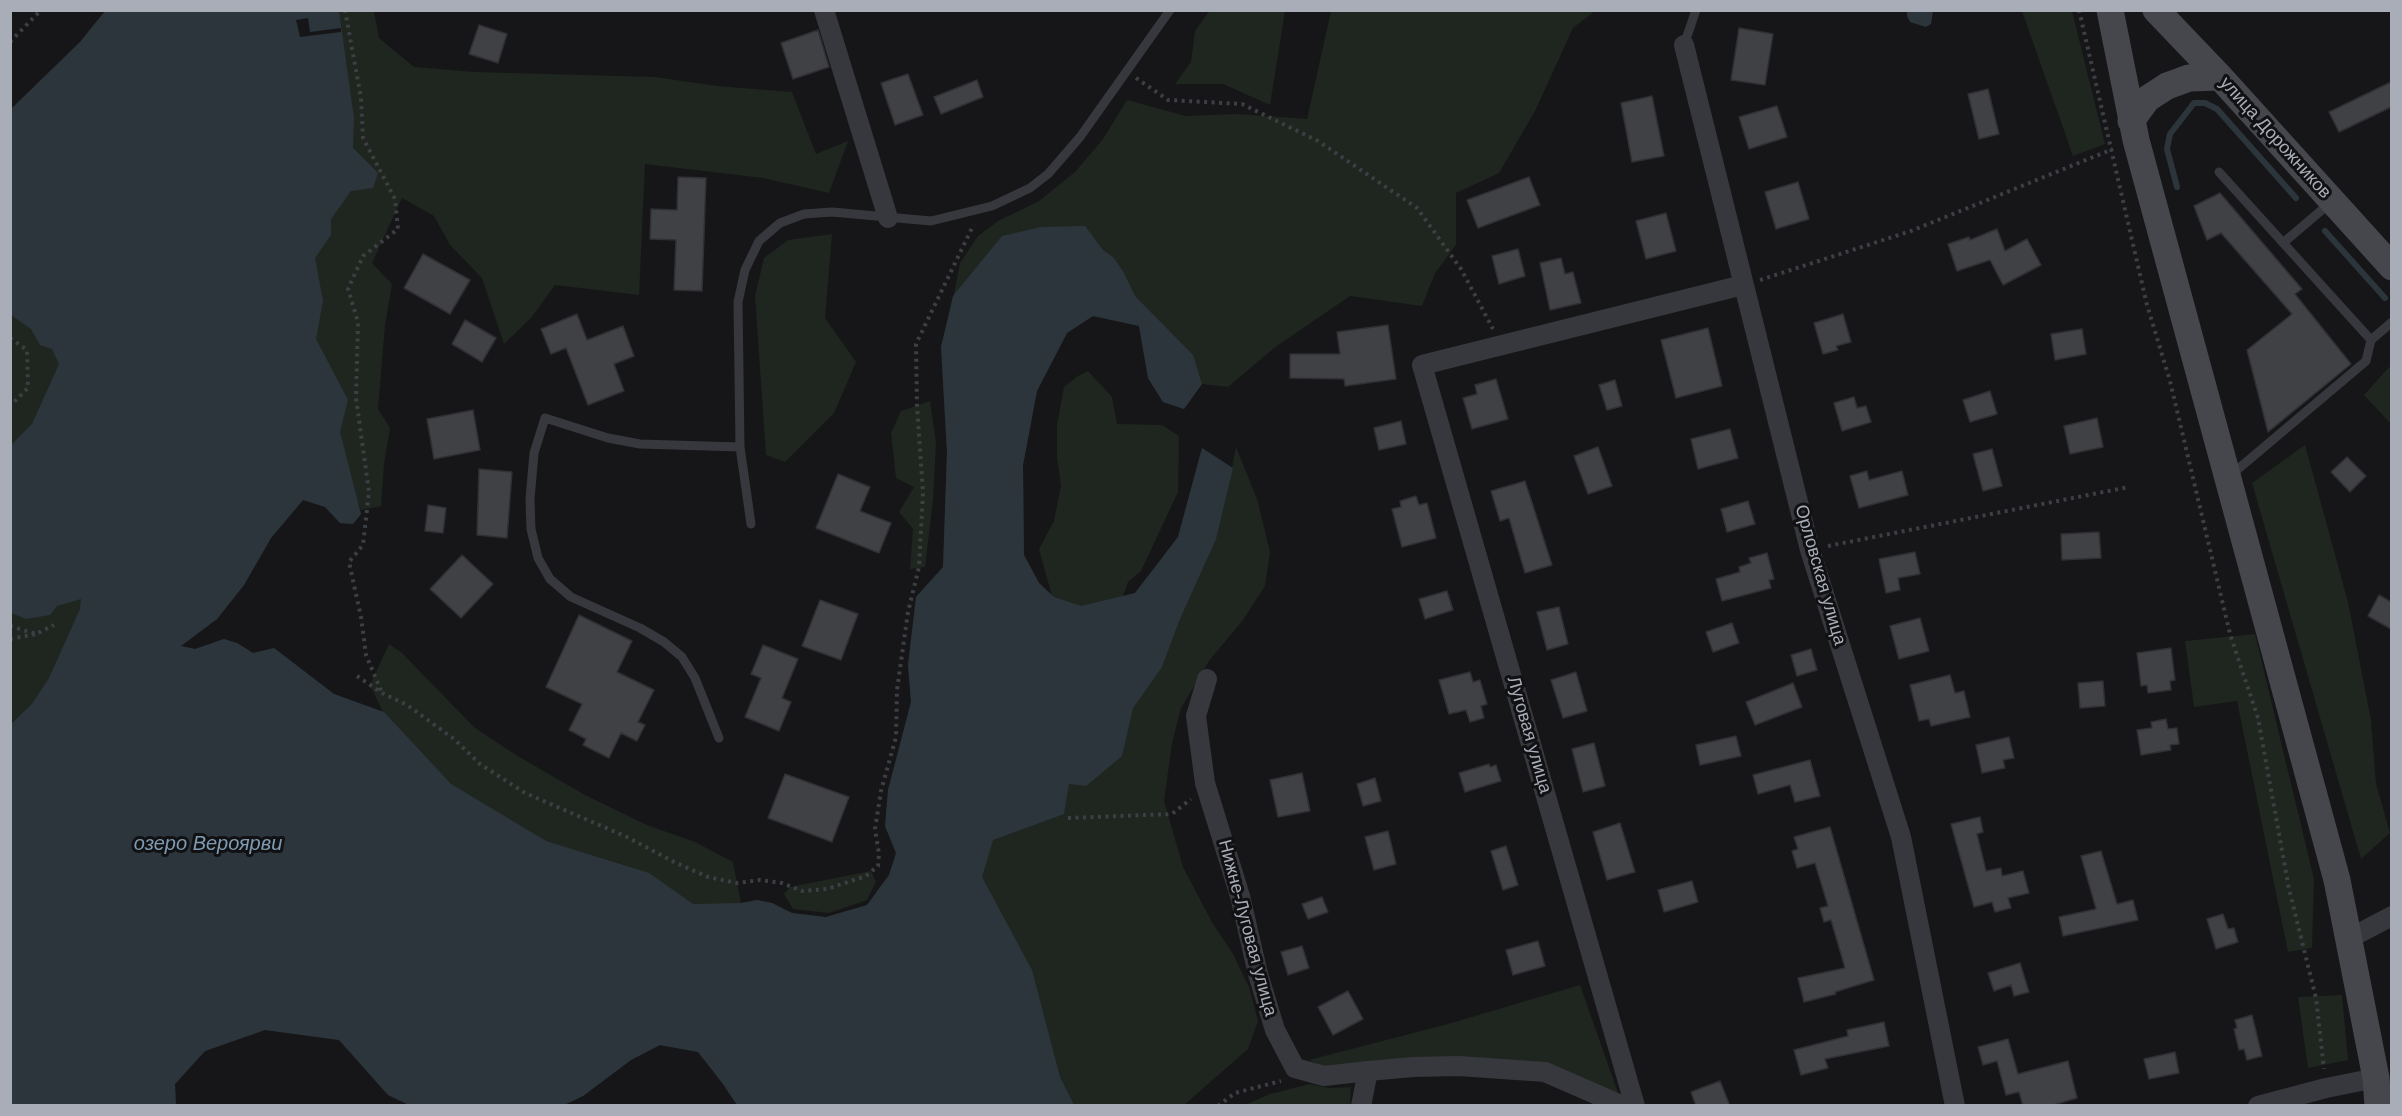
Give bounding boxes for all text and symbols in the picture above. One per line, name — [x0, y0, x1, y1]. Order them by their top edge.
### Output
street label: улица Дорожников — [2215, 73, 2335, 203]
street label: Орловская улица — [1790, 502, 1850, 648]
street label: Луговая улица — [1502, 674, 1556, 796]
water label: озеро Вероярви — [134, 832, 282, 856]
street label: Нижне-Луговая улица — [1213, 837, 1281, 1019]

